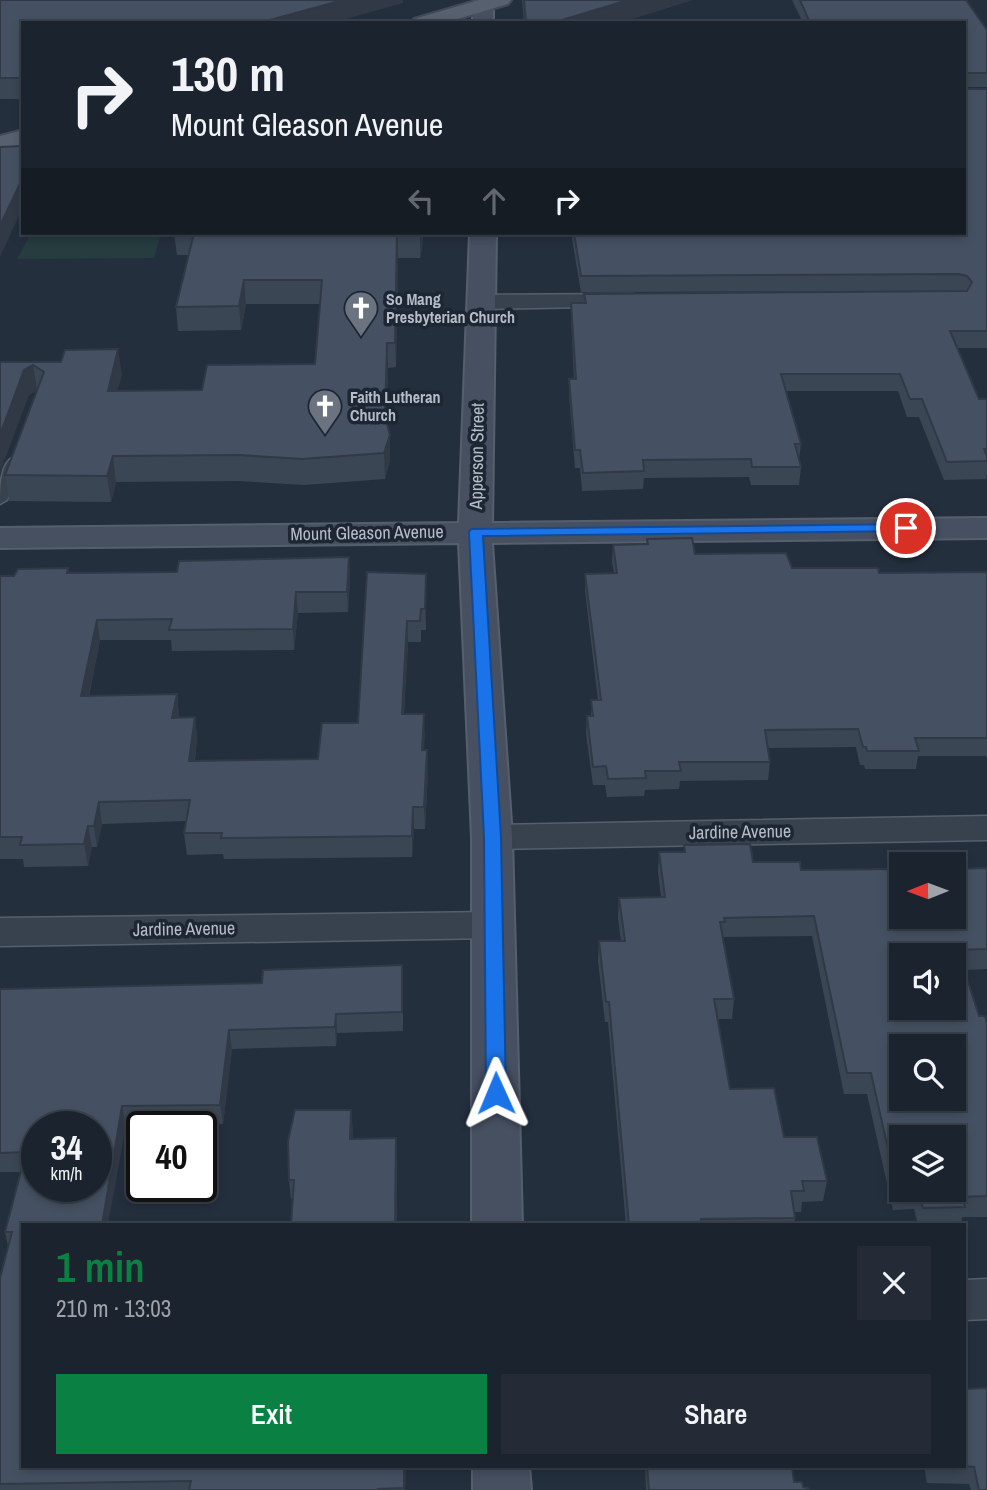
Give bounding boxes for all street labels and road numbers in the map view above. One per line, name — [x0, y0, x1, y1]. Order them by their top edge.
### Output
street label: Apperson Street — [463, 402, 490, 511]
street label: Mount Gleason Avenue — [290, 519, 444, 546]
street label: Jardine Avenue — [689, 818, 791, 845]
street label: Jardine Avenue — [133, 915, 235, 942]

